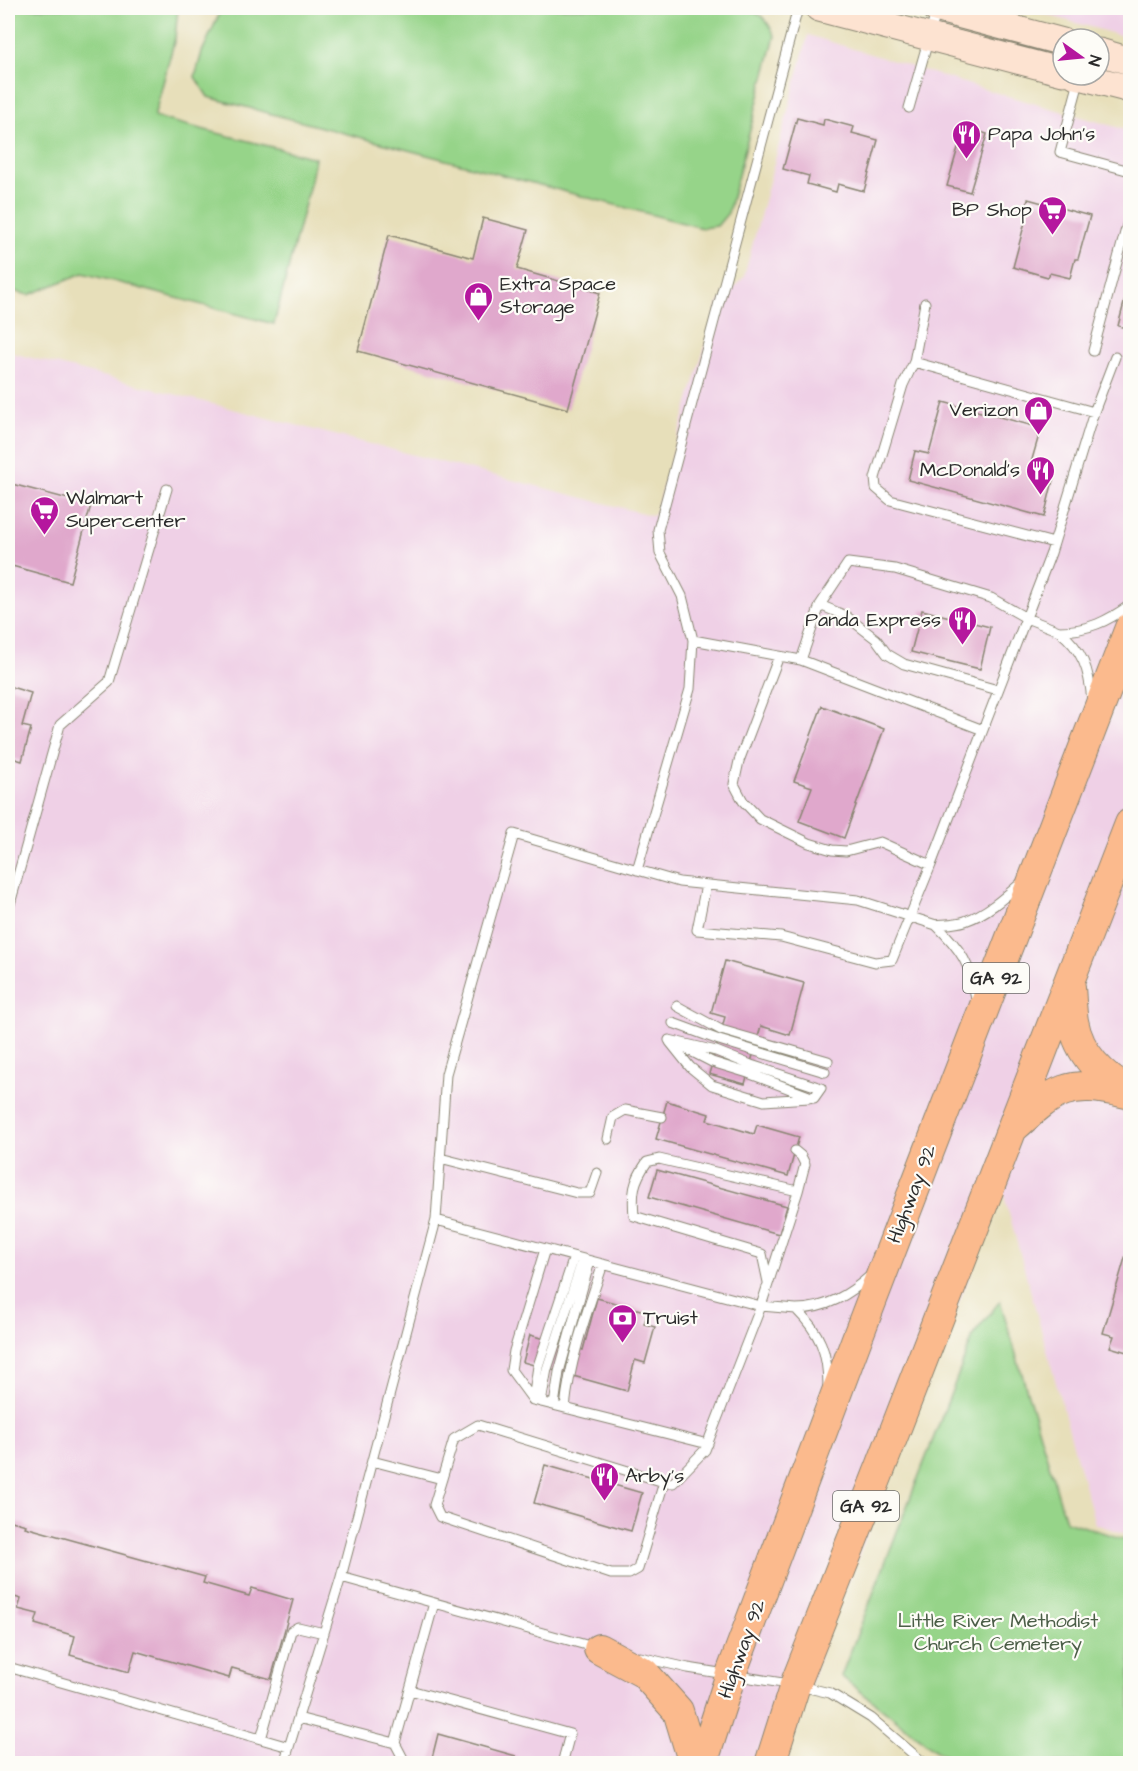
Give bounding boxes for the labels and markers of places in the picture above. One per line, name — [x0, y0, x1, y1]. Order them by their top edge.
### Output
restaurant icon: Papa John's — [951, 118, 983, 160]
place label: Papa John's — [988, 120, 1095, 148]
supermarket icon: BP Shop — [1037, 194, 1069, 236]
place label: BP Shop — [952, 196, 1032, 224]
place label: Extra Space Storage — [500, 270, 616, 322]
shop icon: Extra Space Storage — [463, 280, 495, 322]
shop icon: Verizon — [1023, 394, 1055, 436]
place label: Verizon — [949, 396, 1018, 424]
restaurant icon: McDonald's — [1025, 454, 1057, 496]
place label: McDonald's — [920, 456, 1020, 484]
place label: Walmart Supercenter — [66, 484, 185, 535]
supermarket icon: Walmart Supercenter — [29, 494, 61, 536]
restaurant icon: Panda Express — [946, 604, 978, 646]
place label: Panda Express — [805, 606, 941, 634]
bank icon: Truist — [606, 1302, 638, 1344]
place label: Truist — [643, 1304, 698, 1332]
restaurant icon: Arby's — [588, 1460, 620, 1502]
place label: Arby's — [625, 1462, 684, 1491]

